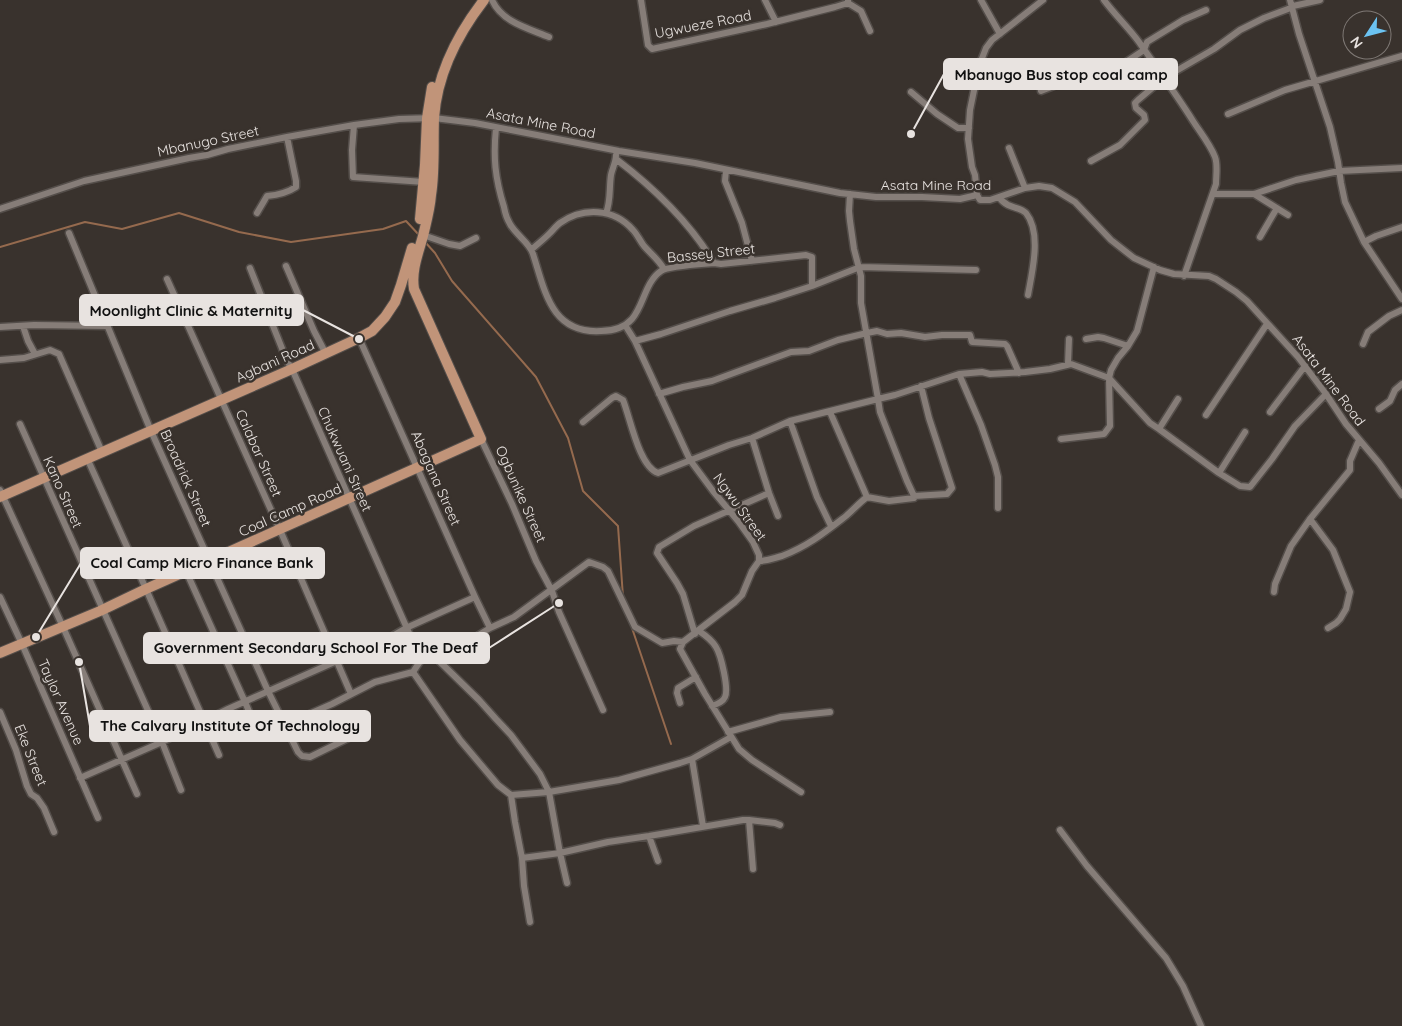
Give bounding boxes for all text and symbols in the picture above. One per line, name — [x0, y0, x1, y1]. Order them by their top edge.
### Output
street label: Ugwueze Road — [653, 6, 753, 42]
north arrow — [1342, 10, 1392, 60]
text: N — [1346, 33, 1367, 52]
callout: Mbanugo Bus stop coal camp — [944, 59, 1177, 89]
text: Mbanugo Bus stop coal camp — [954, 65, 1168, 84]
street label: Asata Mine Road — [485, 104, 597, 142]
street label: Mbanugo Street — [156, 121, 261, 161]
street label: Asata Mine Road — [881, 176, 991, 194]
street label: Bassey Street — [666, 239, 756, 267]
callout: Moonlight Clinic & Maternity — [80, 295, 303, 325]
text: Moonlight Clinic & Maternity — [89, 301, 293, 320]
street label: Asata Mine Road — [1289, 330, 1369, 430]
street label: Agbani Road — [233, 336, 317, 386]
street label: Chukwuani Street — [314, 404, 376, 514]
street label: Calabar Street — [232, 407, 286, 500]
street label: Broadrick Street — [156, 426, 216, 530]
street label: Abagana Street — [407, 428, 465, 528]
street label: Ogbunike Street — [492, 443, 551, 545]
street label: Kano Street — [39, 453, 87, 531]
street label: Ngwu Street — [709, 470, 771, 545]
street label: Coal Camp Road — [236, 479, 344, 541]
callout: Coal Camp Micro Finance Bank — [81, 548, 324, 578]
text: Coal Camp Micro Finance Bank — [91, 553, 313, 572]
callout: Government Secondary School For The Deaf — [144, 633, 489, 663]
text: Government Secondary School For The Deaf — [154, 638, 479, 657]
street label: Taylor Avenue — [34, 656, 88, 748]
callout: The Calvary Institute Of Technology — [90, 711, 370, 741]
text: The Calvary Institute Of Technology — [100, 716, 360, 735]
street label: Eke Street — [10, 721, 52, 789]

